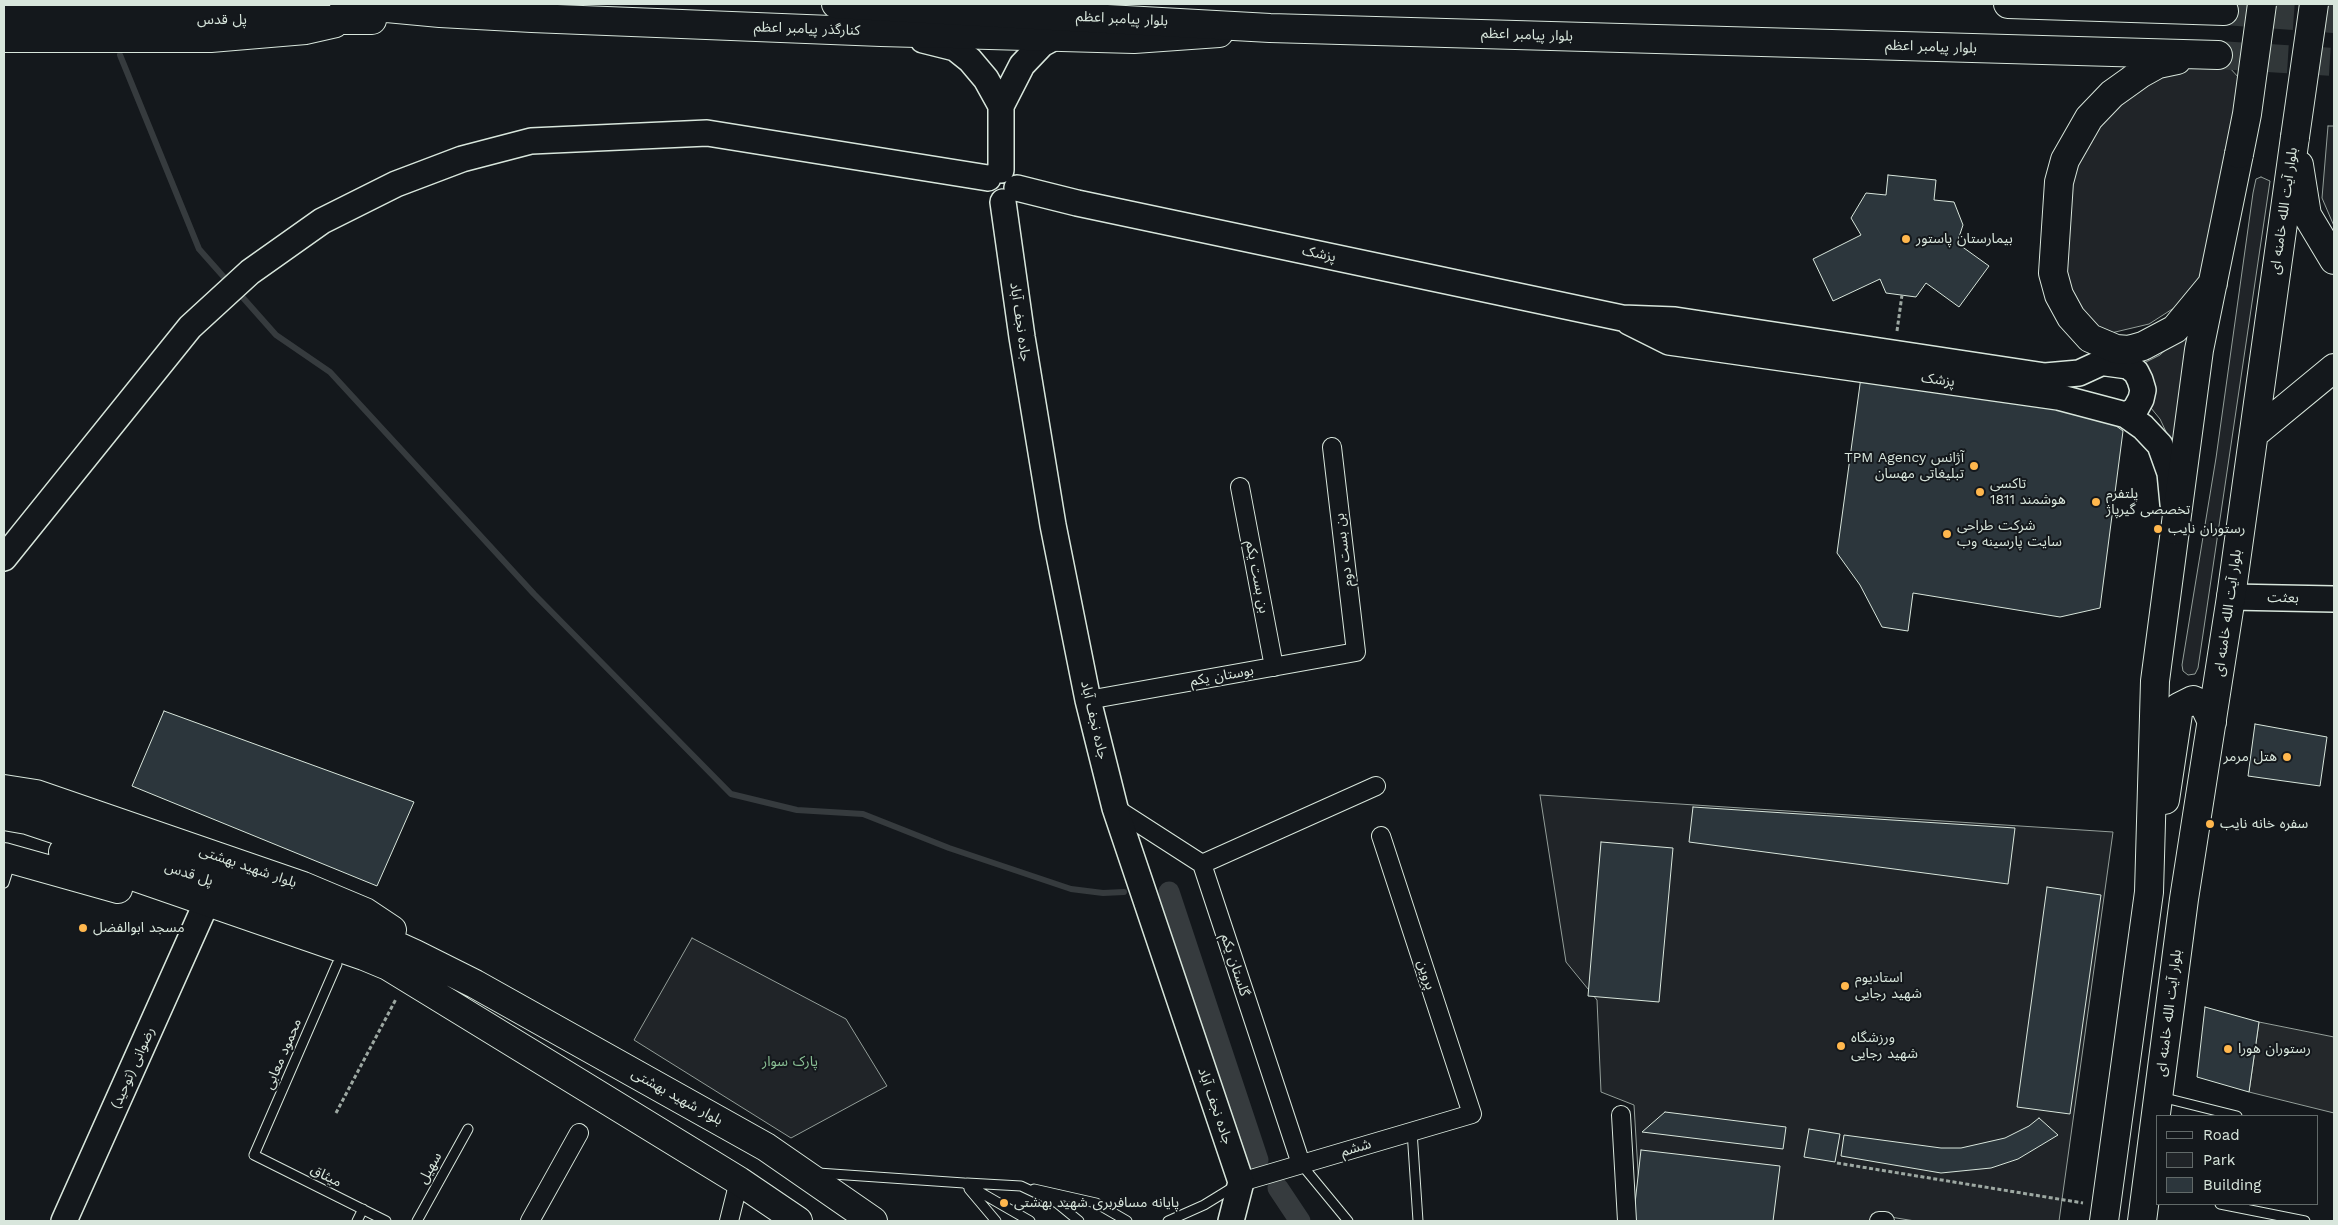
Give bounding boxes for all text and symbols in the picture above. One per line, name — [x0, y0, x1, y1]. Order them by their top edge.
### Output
street label: بلوار پیامبر اعظم — [1076, 8, 1168, 30]
street label: پل قدس — [197, 12, 247, 28]
street label: کنارگذر پیامبر اعظم — [753, 19, 861, 39]
street label: بلوار پیامبر اعظم — [1481, 25, 1573, 45]
street label: بلوار پیامبر اعظم — [1885, 37, 1977, 57]
street label: بلوار آیت الله خامنه ای — [2267, 146, 2301, 276]
place label: بیمارستان پاستور — [1916, 231, 2013, 247]
marker: بیمارستان پاستور — [1900, 233, 1912, 245]
street label: پزشک — [1301, 242, 1337, 266]
street label: جاده نجف آباد — [1006, 281, 1034, 363]
street label: پزشک — [1920, 369, 1956, 391]
place label: TPM Agency آژانس تبلیغاتی مهسان — [1844, 450, 1964, 482]
marker: TPM Agency آژانس تبلیغاتی مهسان — [1968, 460, 1980, 472]
place label: تاکسی هوشمند 1811 — [1990, 476, 2066, 508]
marker: تاکسی هوشمند 1811 — [1974, 486, 1986, 498]
place label: پلتفرم تخصصی گیرپاژ — [2106, 486, 2190, 518]
marker: پلتفرم تخصصی گیرپاژ — [2090, 496, 2102, 508]
street label: بن بست دوم — [1331, 512, 1357, 588]
place label: شرکت طراحی سایت پارسینه وب — [1957, 518, 2062, 550]
place label: رستوران نایب — [2168, 521, 2245, 537]
marker: رستوران نایب — [2152, 523, 2164, 535]
marker: شرکت طراحی سایت پارسینه وب — [1941, 528, 1953, 540]
street label: بن بست یکم — [1242, 539, 1272, 615]
street label: بلوار آیت الله خامنه ای — [2211, 548, 2245, 678]
street label: بعثت — [2267, 589, 2299, 607]
street label: بوستان یکم — [1189, 662, 1255, 690]
street label: جاده نجف آباد — [1077, 679, 1111, 761]
place label: هتل مرمر — [2224, 749, 2277, 765]
marker: هتل مرمر — [2281, 751, 2293, 763]
place label: سفره خانه نایب — [2220, 816, 2308, 832]
marker: سفره خانه نایب — [2204, 818, 2216, 830]
street label: بلوار شهید بهشتی — [197, 843, 299, 891]
street label: پل قدس — [163, 858, 215, 890]
place label: مسجد ابوالفضل — [93, 920, 185, 936]
marker: مسجد ابوالفضل — [77, 922, 89, 934]
street label: گلستان یکم — [1217, 932, 1253, 998]
street label: بلوار آیت الله خامنه ای — [2153, 948, 2185, 1078]
street label: پروین — [1413, 958, 1439, 992]
place label: استادیوم شهید رجایی — [1855, 970, 1922, 1002]
marker: استادیوم شهید رجایی — [1839, 980, 1851, 992]
street label: محمود معابی — [261, 1016, 305, 1092]
street label: رضوانی (توحید) — [108, 1025, 158, 1111]
place label: ورزشگاه شهید رجایی — [1851, 1030, 1918, 1062]
marker: ورزشگاه شهید رجایی — [1835, 1040, 1847, 1052]
place label: رستوران هورا — [2238, 1041, 2311, 1057]
marker: رستوران هورا — [2222, 1043, 2234, 1055]
park label: پارک سوار — [762, 1054, 818, 1070]
street label: بلوار شهید بهشتی — [628, 1065, 726, 1129]
street label: جاده نجف آباد — [1194, 1065, 1236, 1147]
legend — [2156, 1115, 2318, 1205]
text: Road — [2203, 1126, 2240, 1144]
street label: ششم — [1339, 1135, 1373, 1161]
street label: سهیل — [415, 1149, 445, 1187]
text: Park — [2203, 1151, 2235, 1169]
street label: میثاق — [308, 1161, 344, 1191]
text: Building — [2203, 1176, 2261, 1194]
place label: پایانه مسافربری شهید بهشتی — [1014, 1195, 1179, 1211]
marker: پایانه مسافربری شهید بهشتی — [998, 1197, 1010, 1209]

